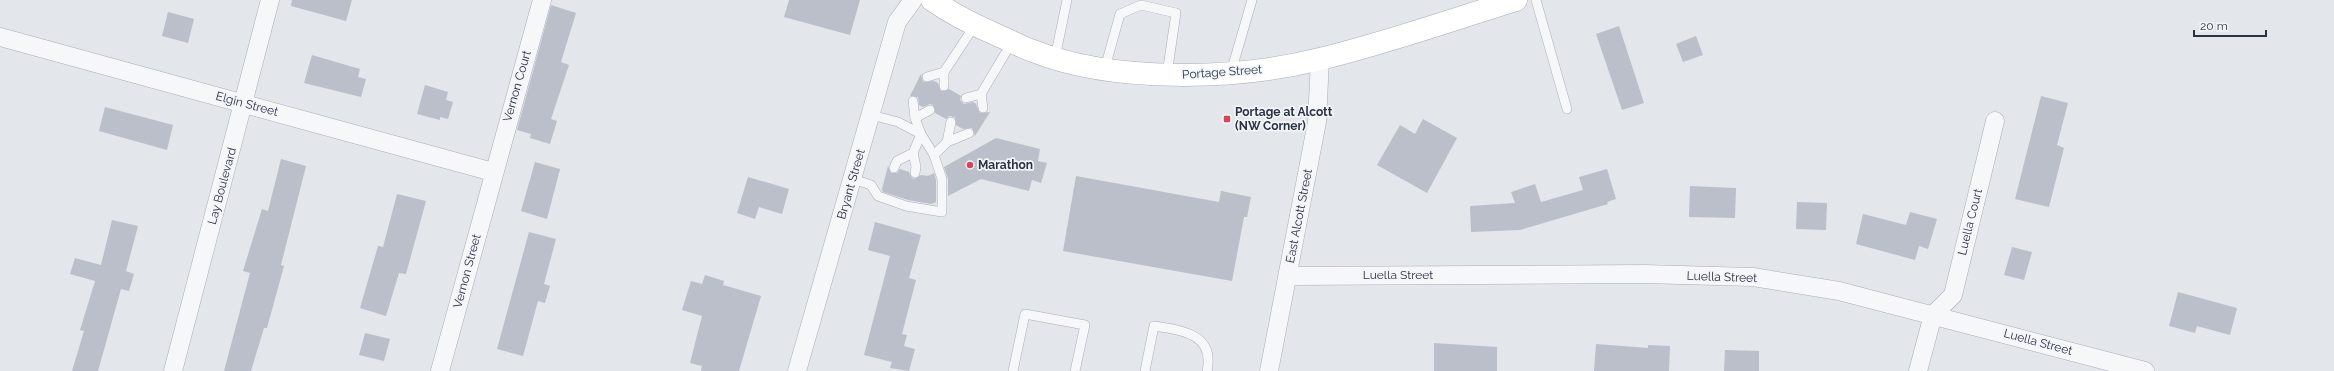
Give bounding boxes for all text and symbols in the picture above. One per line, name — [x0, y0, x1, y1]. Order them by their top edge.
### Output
scale bar — [2194, 12, 2266, 38]
text: 20 m — [2200, 19, 2228, 33]
street label: Vernon Court — [500, 49, 534, 123]
street label: Portage Street — [1182, 62, 1262, 82]
street label: Elgin Street — [214, 89, 280, 119]
place label: Portage at Alcott (NW Corner) — [1235, 105, 1333, 133]
marker: Portage at Alcott (NW Corner) — [1222, 114, 1232, 124]
street label: Lay Boulevard — [205, 146, 239, 226]
street label: Bryant Street — [834, 147, 868, 221]
place label: Marathon — [978, 158, 1033, 172]
marker: Marathon — [965, 160, 975, 170]
street label: East Alcott Street — [1283, 168, 1315, 264]
street label: Luella Court — [1955, 187, 1985, 257]
street label: Vernon Street — [450, 232, 484, 310]
street label: Luella Street — [1363, 268, 1433, 282]
street label: Luella Street — [1687, 269, 1757, 285]
street label: Luella Street — [2002, 326, 2074, 358]

